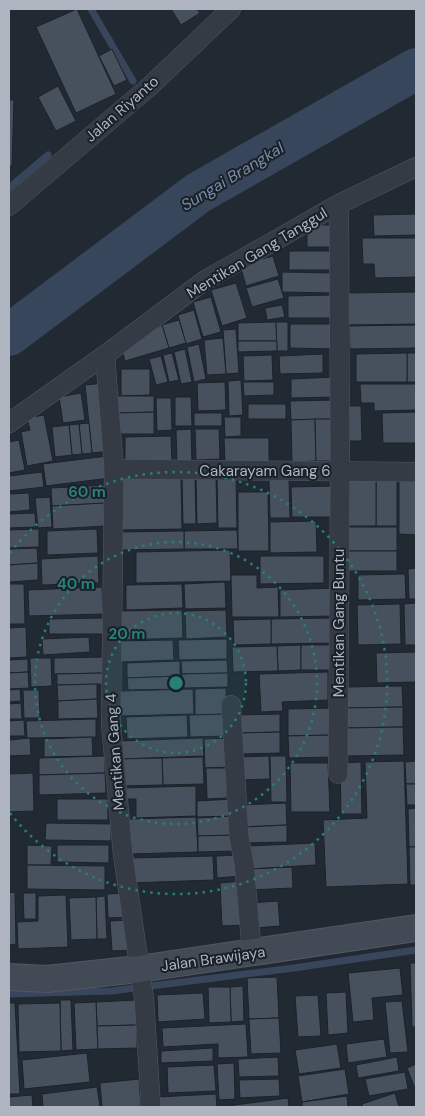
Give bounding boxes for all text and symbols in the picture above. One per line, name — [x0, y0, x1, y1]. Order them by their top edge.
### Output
street label: Jalan Riyanto — [81, 71, 163, 147]
water label: Sungai Brangkal — [177, 137, 288, 215]
street label: Mentikan Gang Tanggul — [183, 203, 331, 303]
street label: Cakarayam Gang 6 — [199, 461, 331, 481]
text: 60 m — [68, 482, 106, 502]
street label: Mentikan Gang Buntu — [329, 549, 349, 697]
text: 40 m — [57, 574, 95, 594]
text: 20 m — [109, 624, 145, 644]
centre of rings — [167, 674, 185, 692]
street label: Mentikan Gang 4 — [101, 693, 129, 811]
street label: Jalan Brawijaya — [160, 942, 266, 976]

